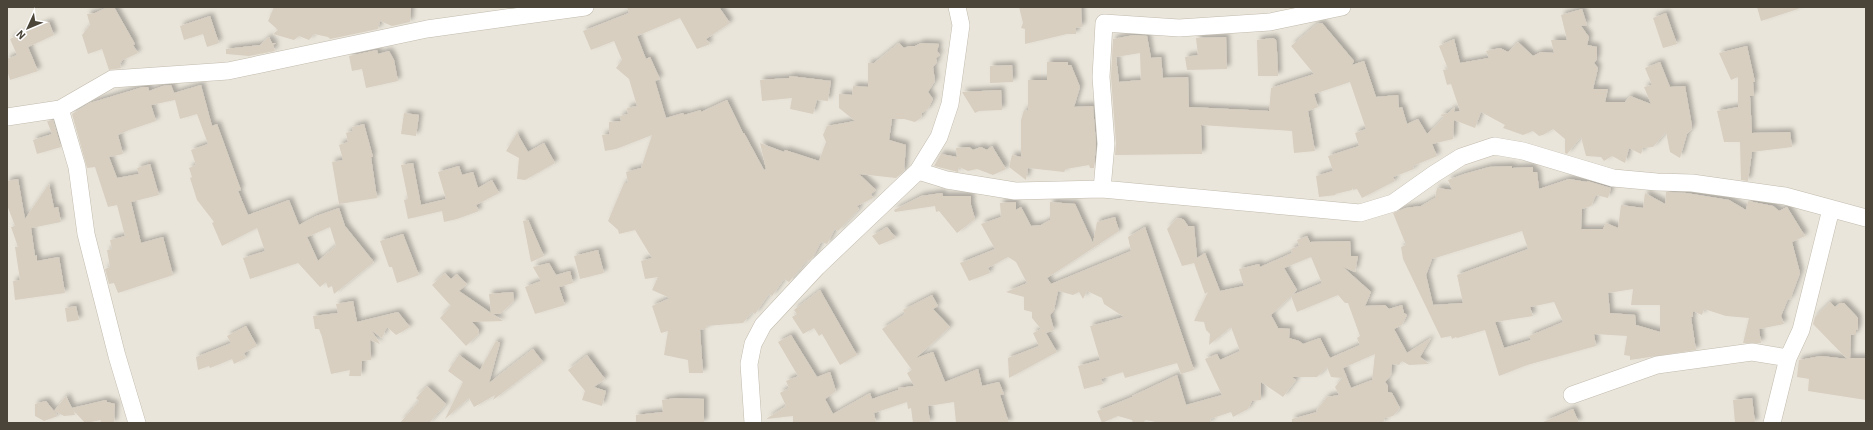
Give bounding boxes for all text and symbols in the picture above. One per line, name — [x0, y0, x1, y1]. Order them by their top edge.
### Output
north arrow — [8, 8, 48, 48]
text: N — [13, 28, 28, 42]

